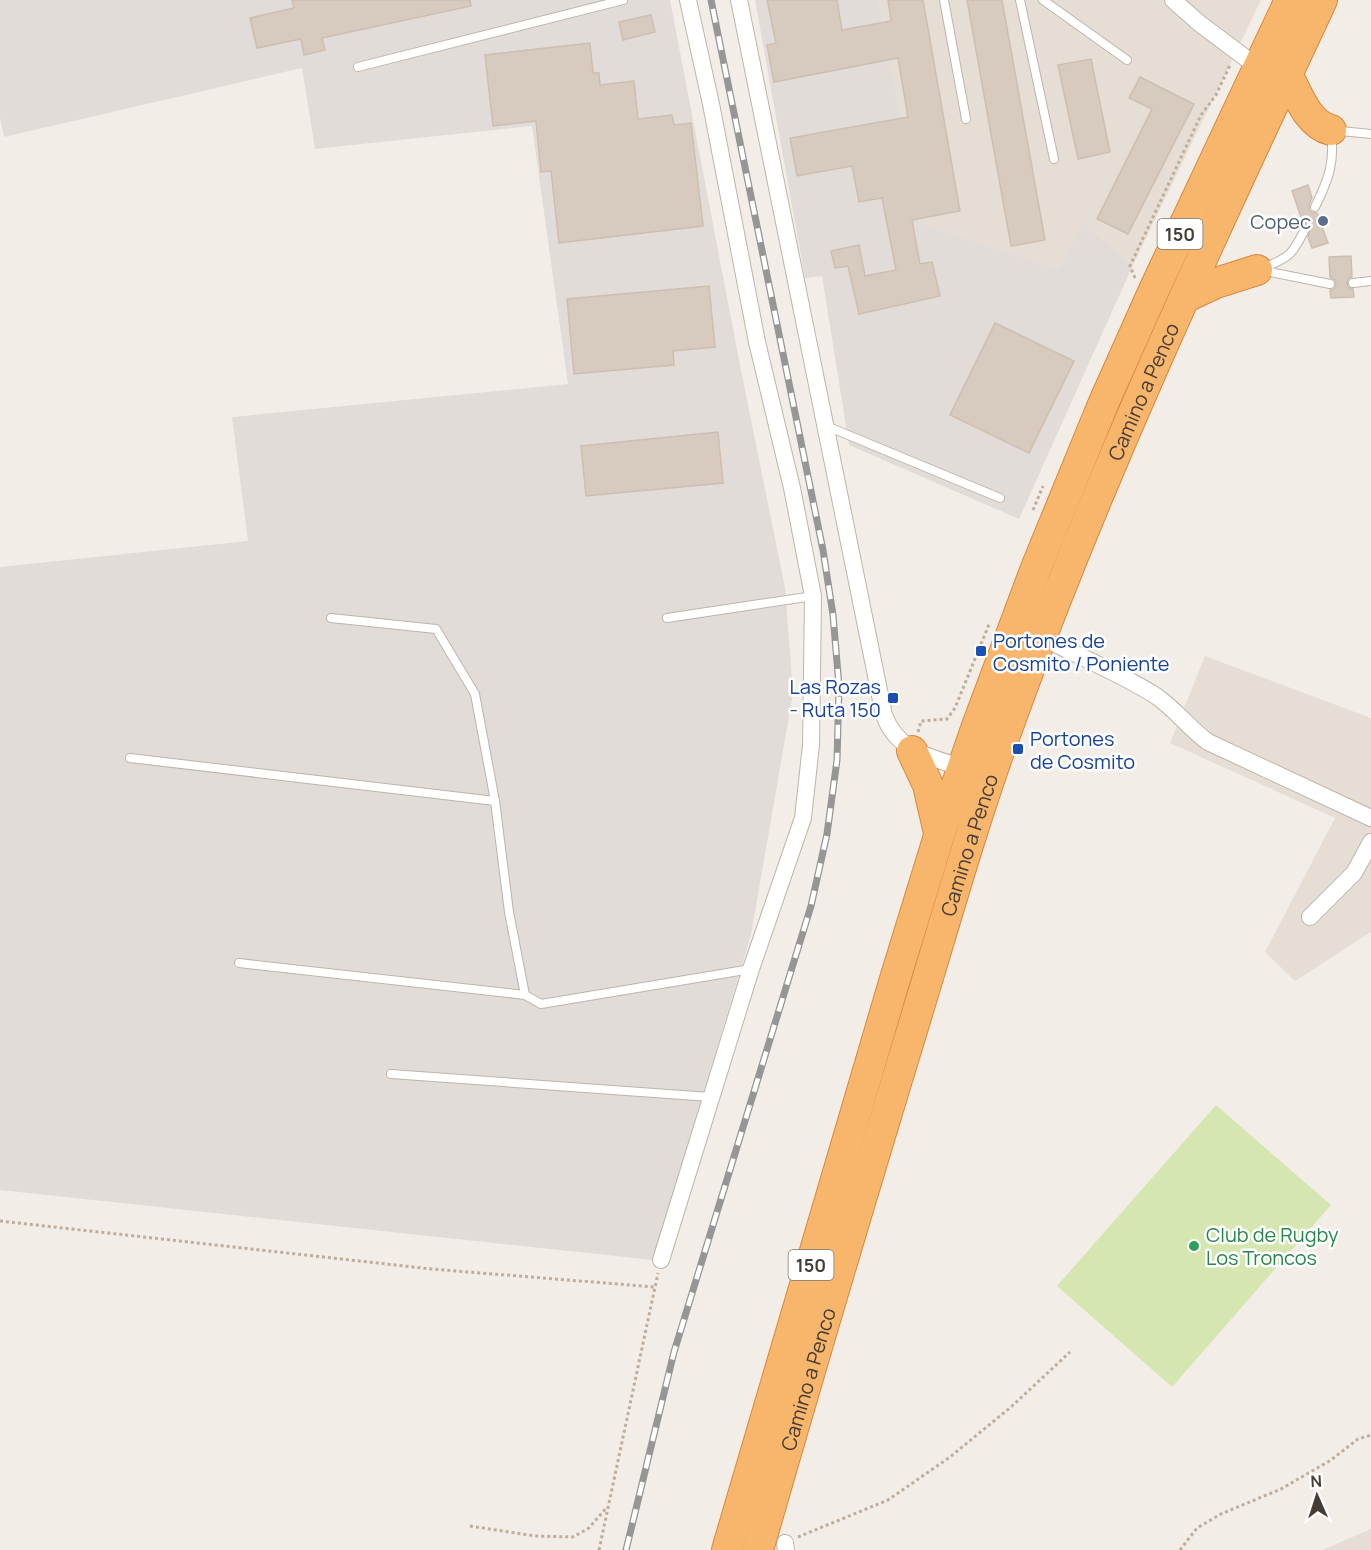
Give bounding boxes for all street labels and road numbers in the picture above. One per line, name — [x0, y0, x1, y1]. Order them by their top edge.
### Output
road number: 150 — [1158, 219, 1202, 249]
street label: Camino a Penco — [1101, 318, 1185, 464]
street label: Camino a Penco — [934, 770, 1004, 919]
road number: 150 — [788, 1250, 834, 1280]
street label: Camino a Penco — [774, 1304, 841, 1454]

